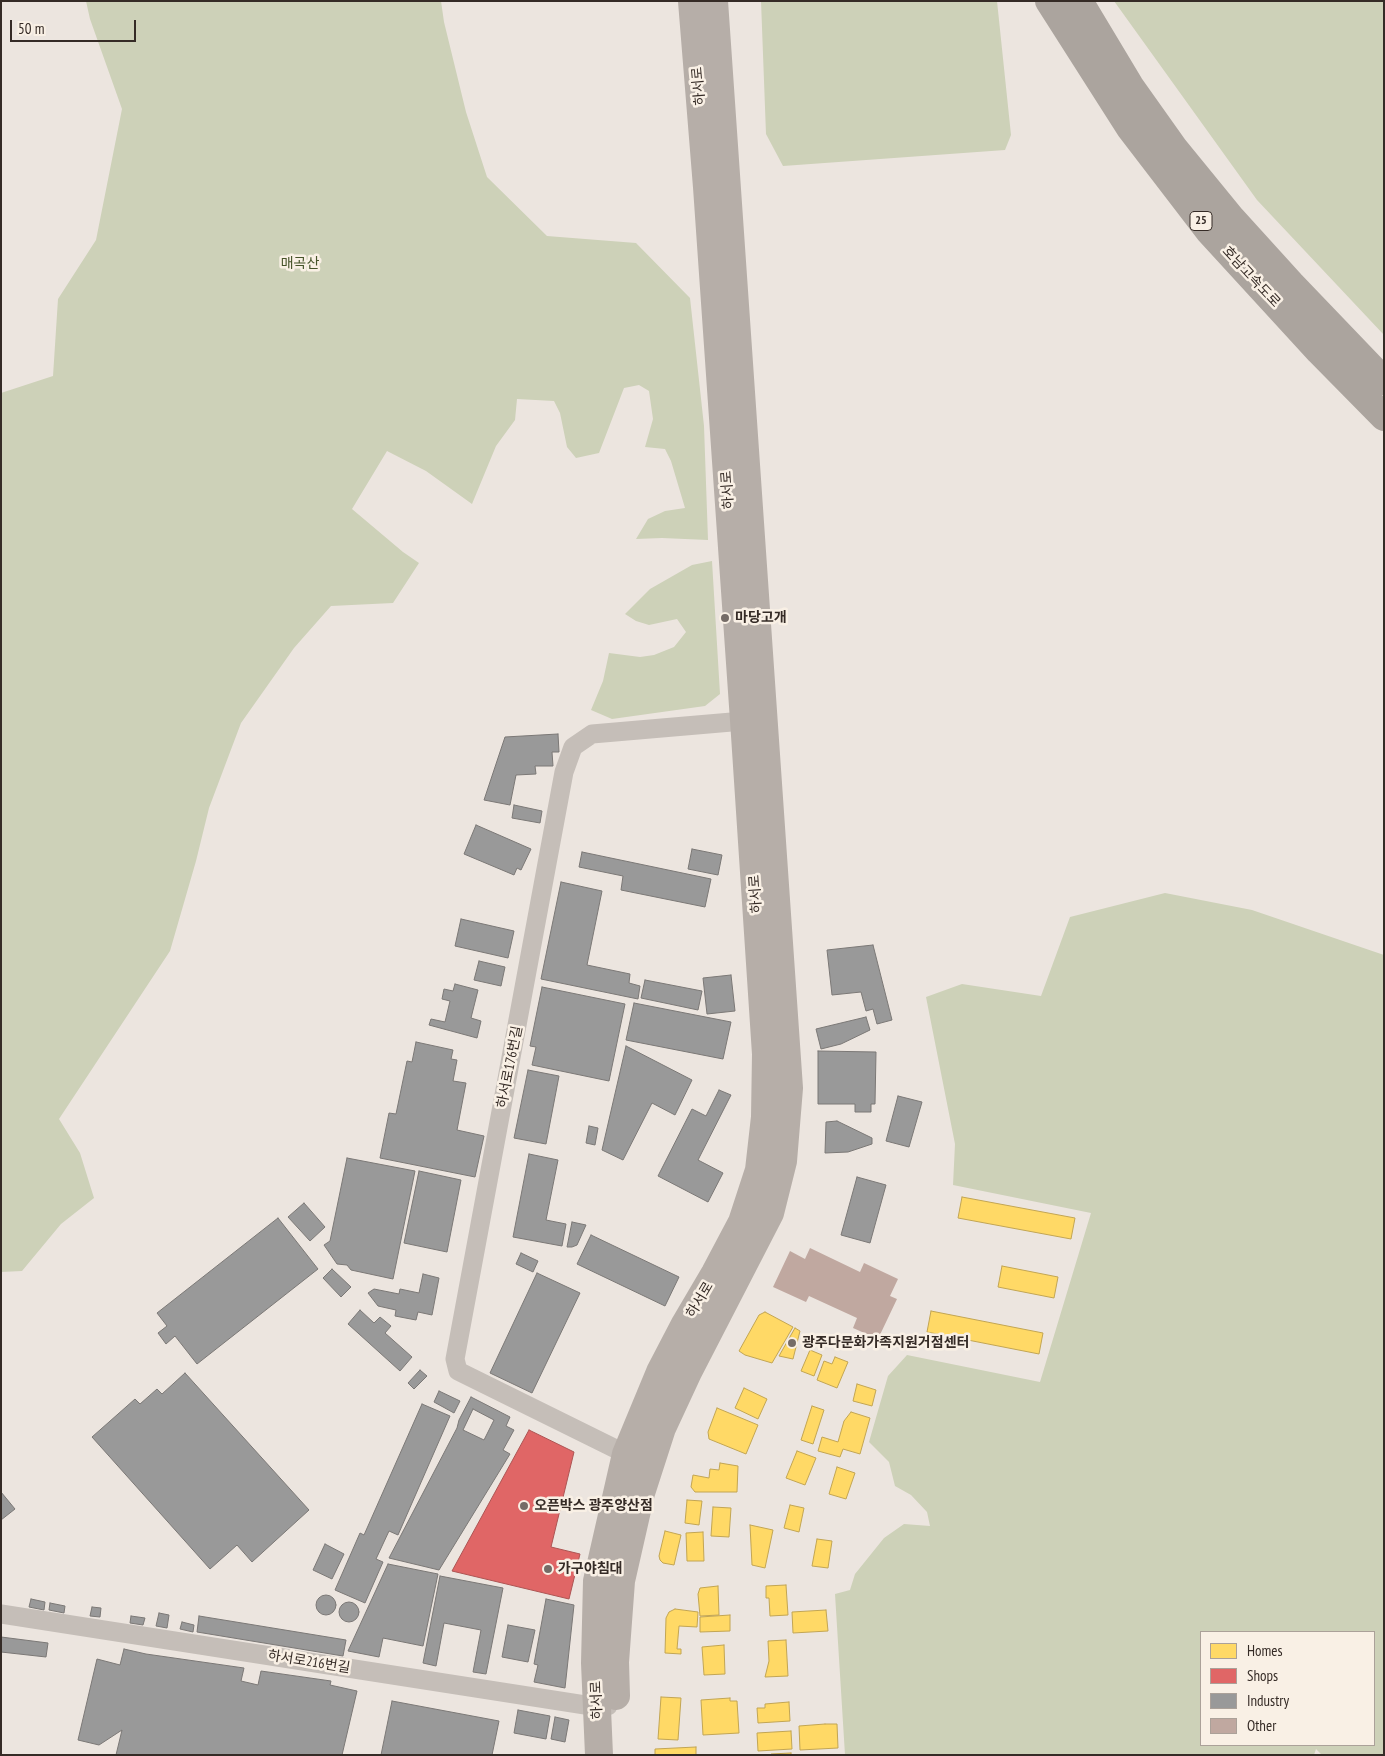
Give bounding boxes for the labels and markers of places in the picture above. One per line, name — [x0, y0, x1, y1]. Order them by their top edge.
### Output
place label: 마당고개 — [735, 610, 787, 626]
marker: 마당고개 — [719, 612, 731, 624]
place label: 광주다문화가족지원거점센터 — [802, 1335, 969, 1351]
marker: 광주다문화가족지원거점센터 — [786, 1337, 798, 1349]
place label: 오픈박스 광주양산점 — [534, 1498, 653, 1514]
marker: 오픈박스 광주양산점 — [518, 1500, 530, 1512]
place label: 가구야침대 — [558, 1561, 622, 1577]
marker: 가구야침대 — [542, 1563, 554, 1575]

